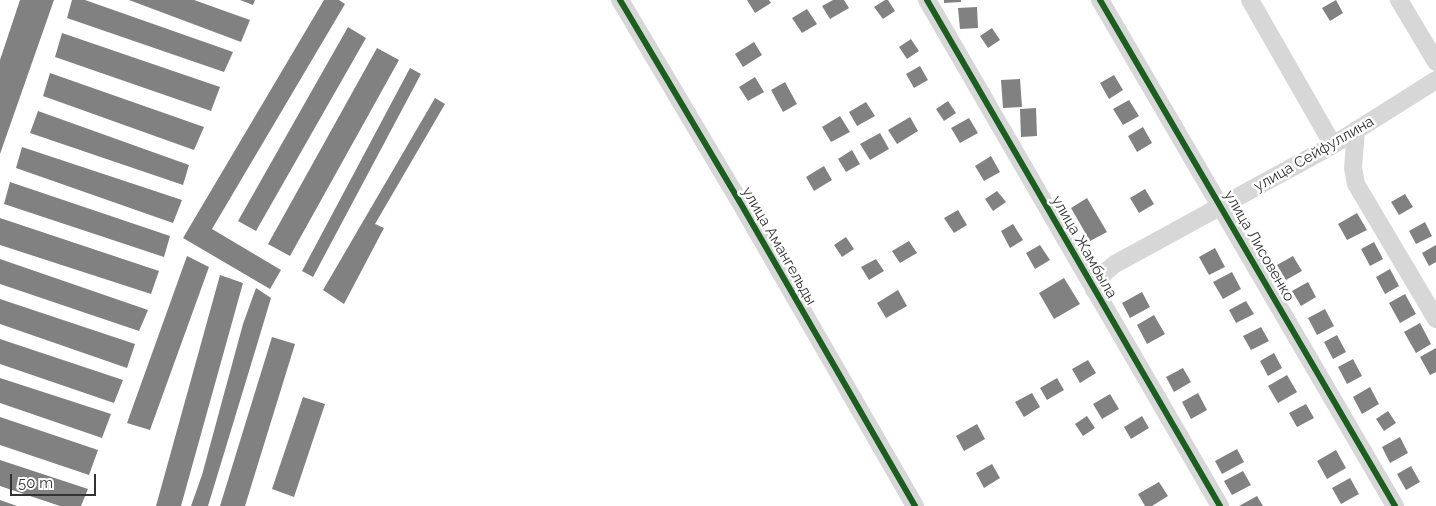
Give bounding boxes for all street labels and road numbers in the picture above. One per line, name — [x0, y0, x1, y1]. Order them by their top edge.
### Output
street label: улица Сейфуллина — [1251, 112, 1377, 196]
street label: улица Амангельды — [738, 184, 820, 308]
street label: улица Лисовенко — [1220, 187, 1298, 305]
street label: улица Жамбыла — [1047, 192, 1121, 302]

